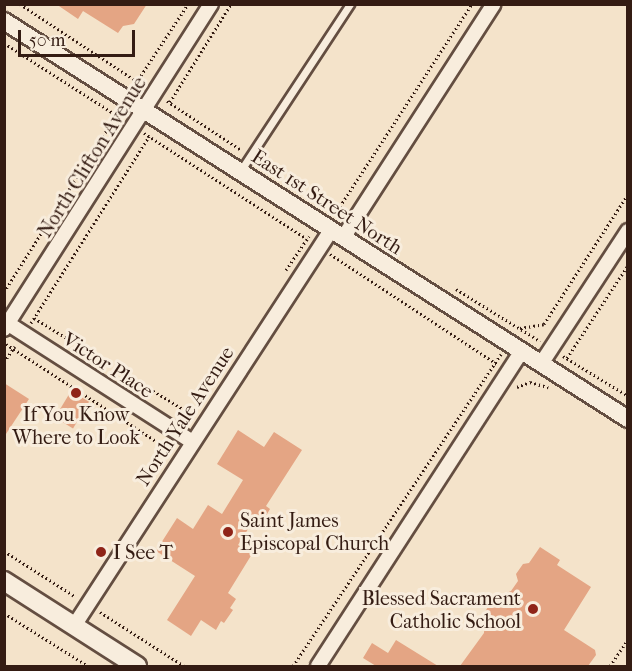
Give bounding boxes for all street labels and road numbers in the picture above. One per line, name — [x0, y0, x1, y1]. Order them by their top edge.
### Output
street label: North Clifton Avenue — [33, 72, 151, 242]
street label: East 1st Street North — [247, 144, 407, 260]
street label: Victor Place — [58, 327, 158, 403]
street label: North Yale Avenue — [131, 342, 239, 490]

